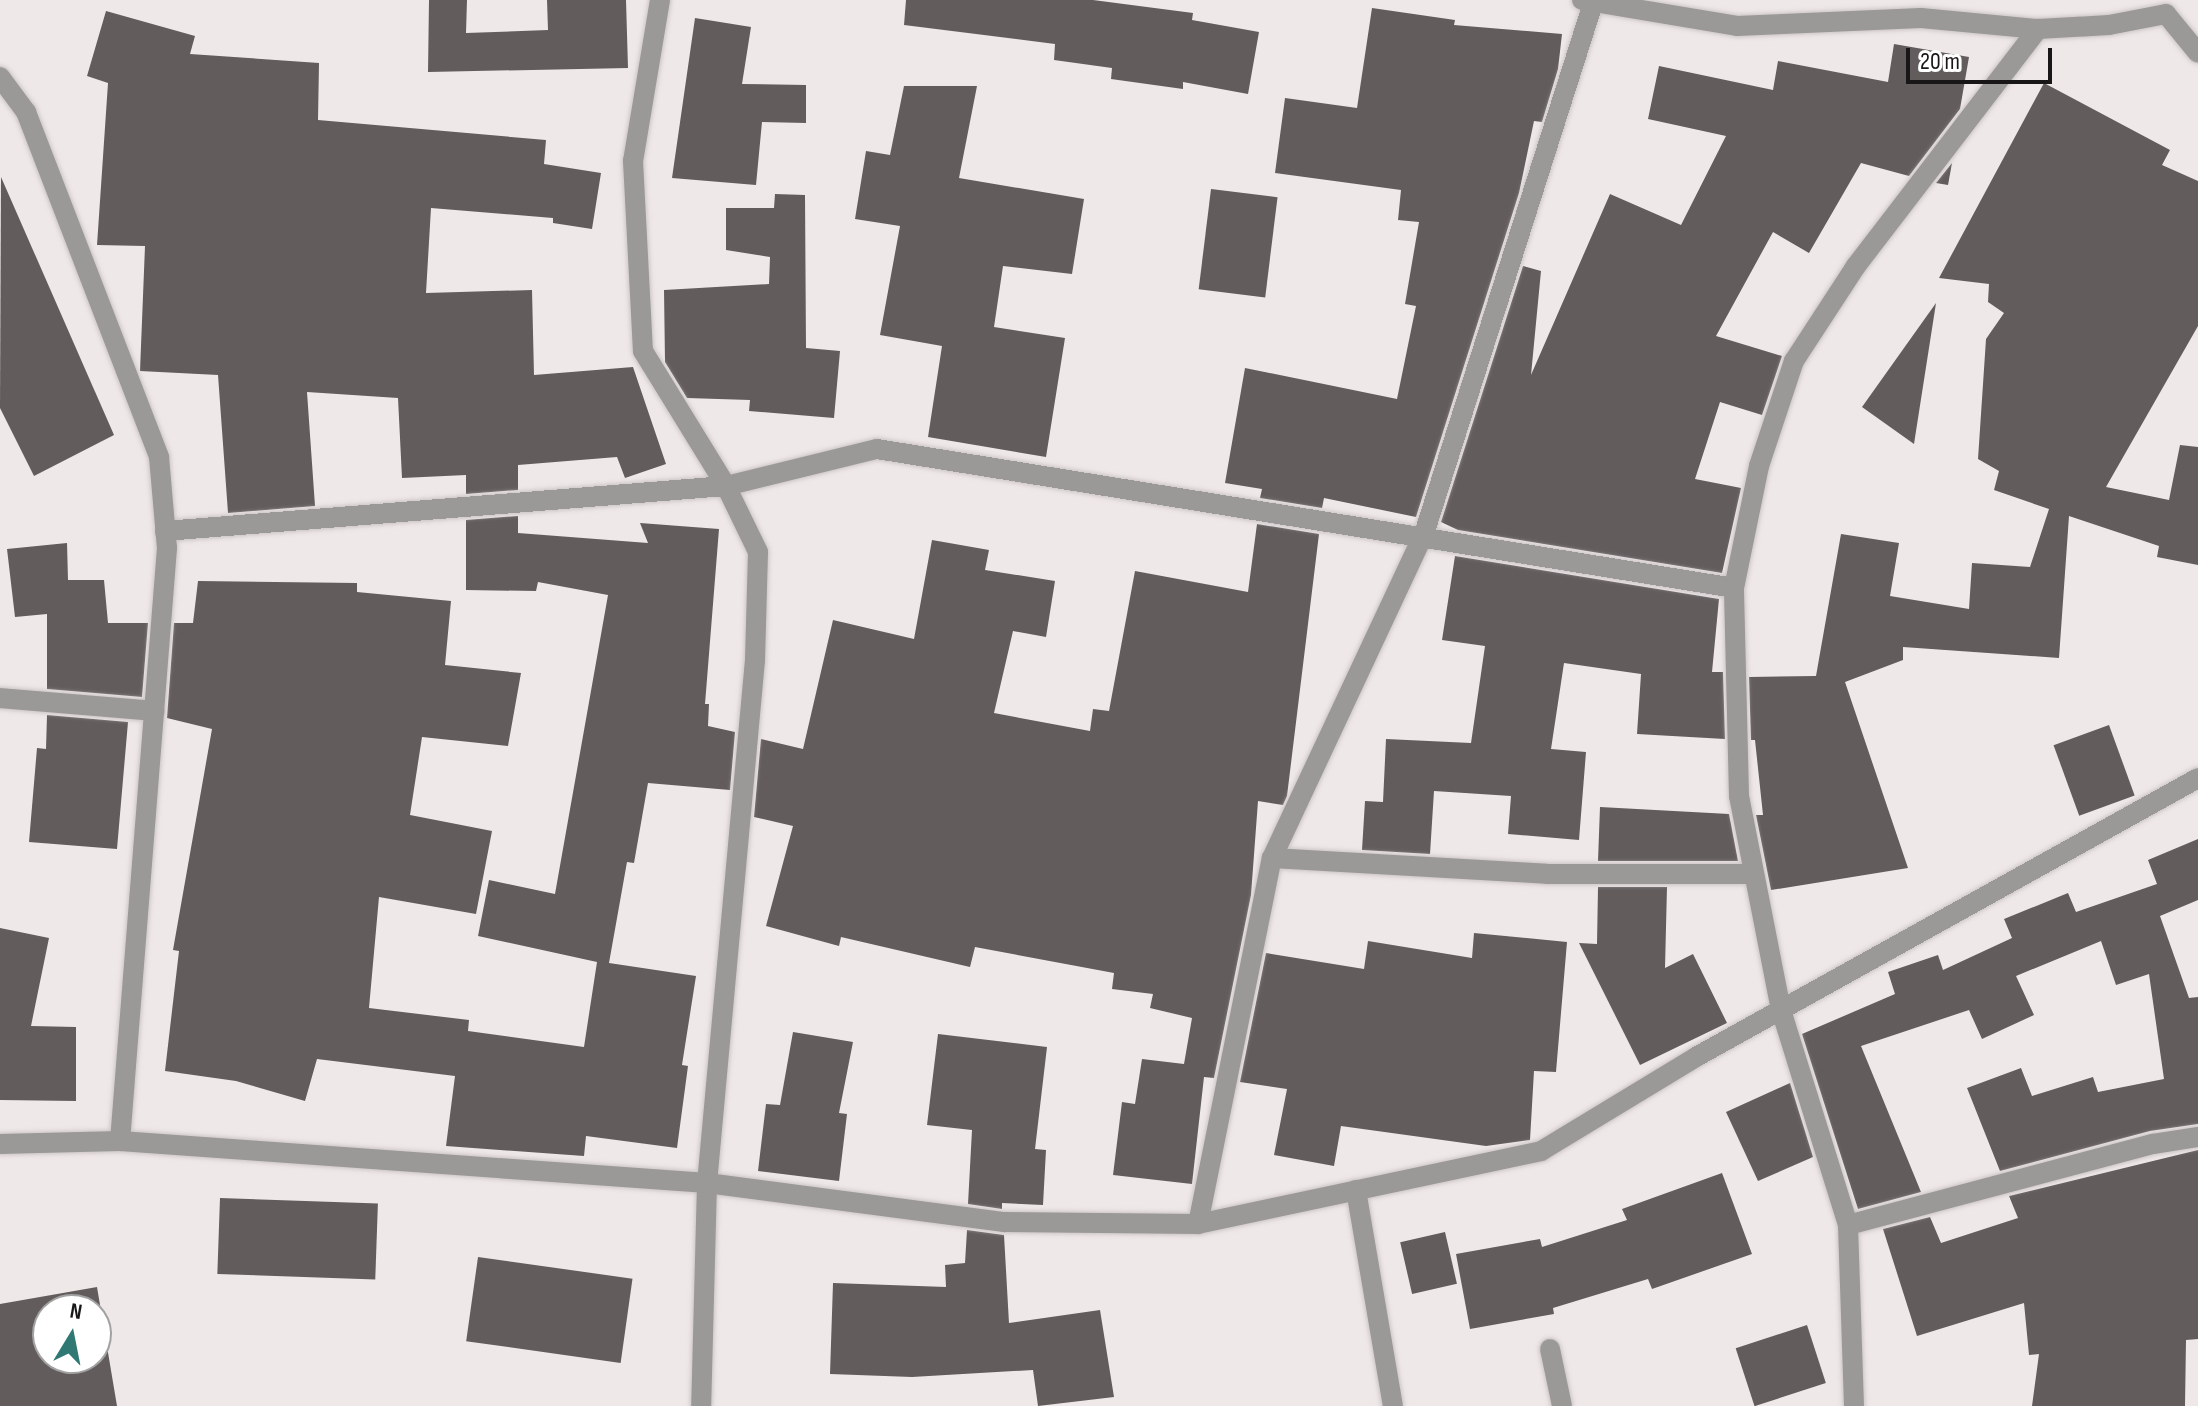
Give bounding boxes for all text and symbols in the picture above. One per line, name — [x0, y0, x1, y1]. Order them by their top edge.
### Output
scale bar — [1910, 32, 2056, 82]
text: 20 m — [1920, 47, 1960, 76]
north arrow — [32, 1294, 112, 1374]
text: N — [68, 1298, 84, 1326]

